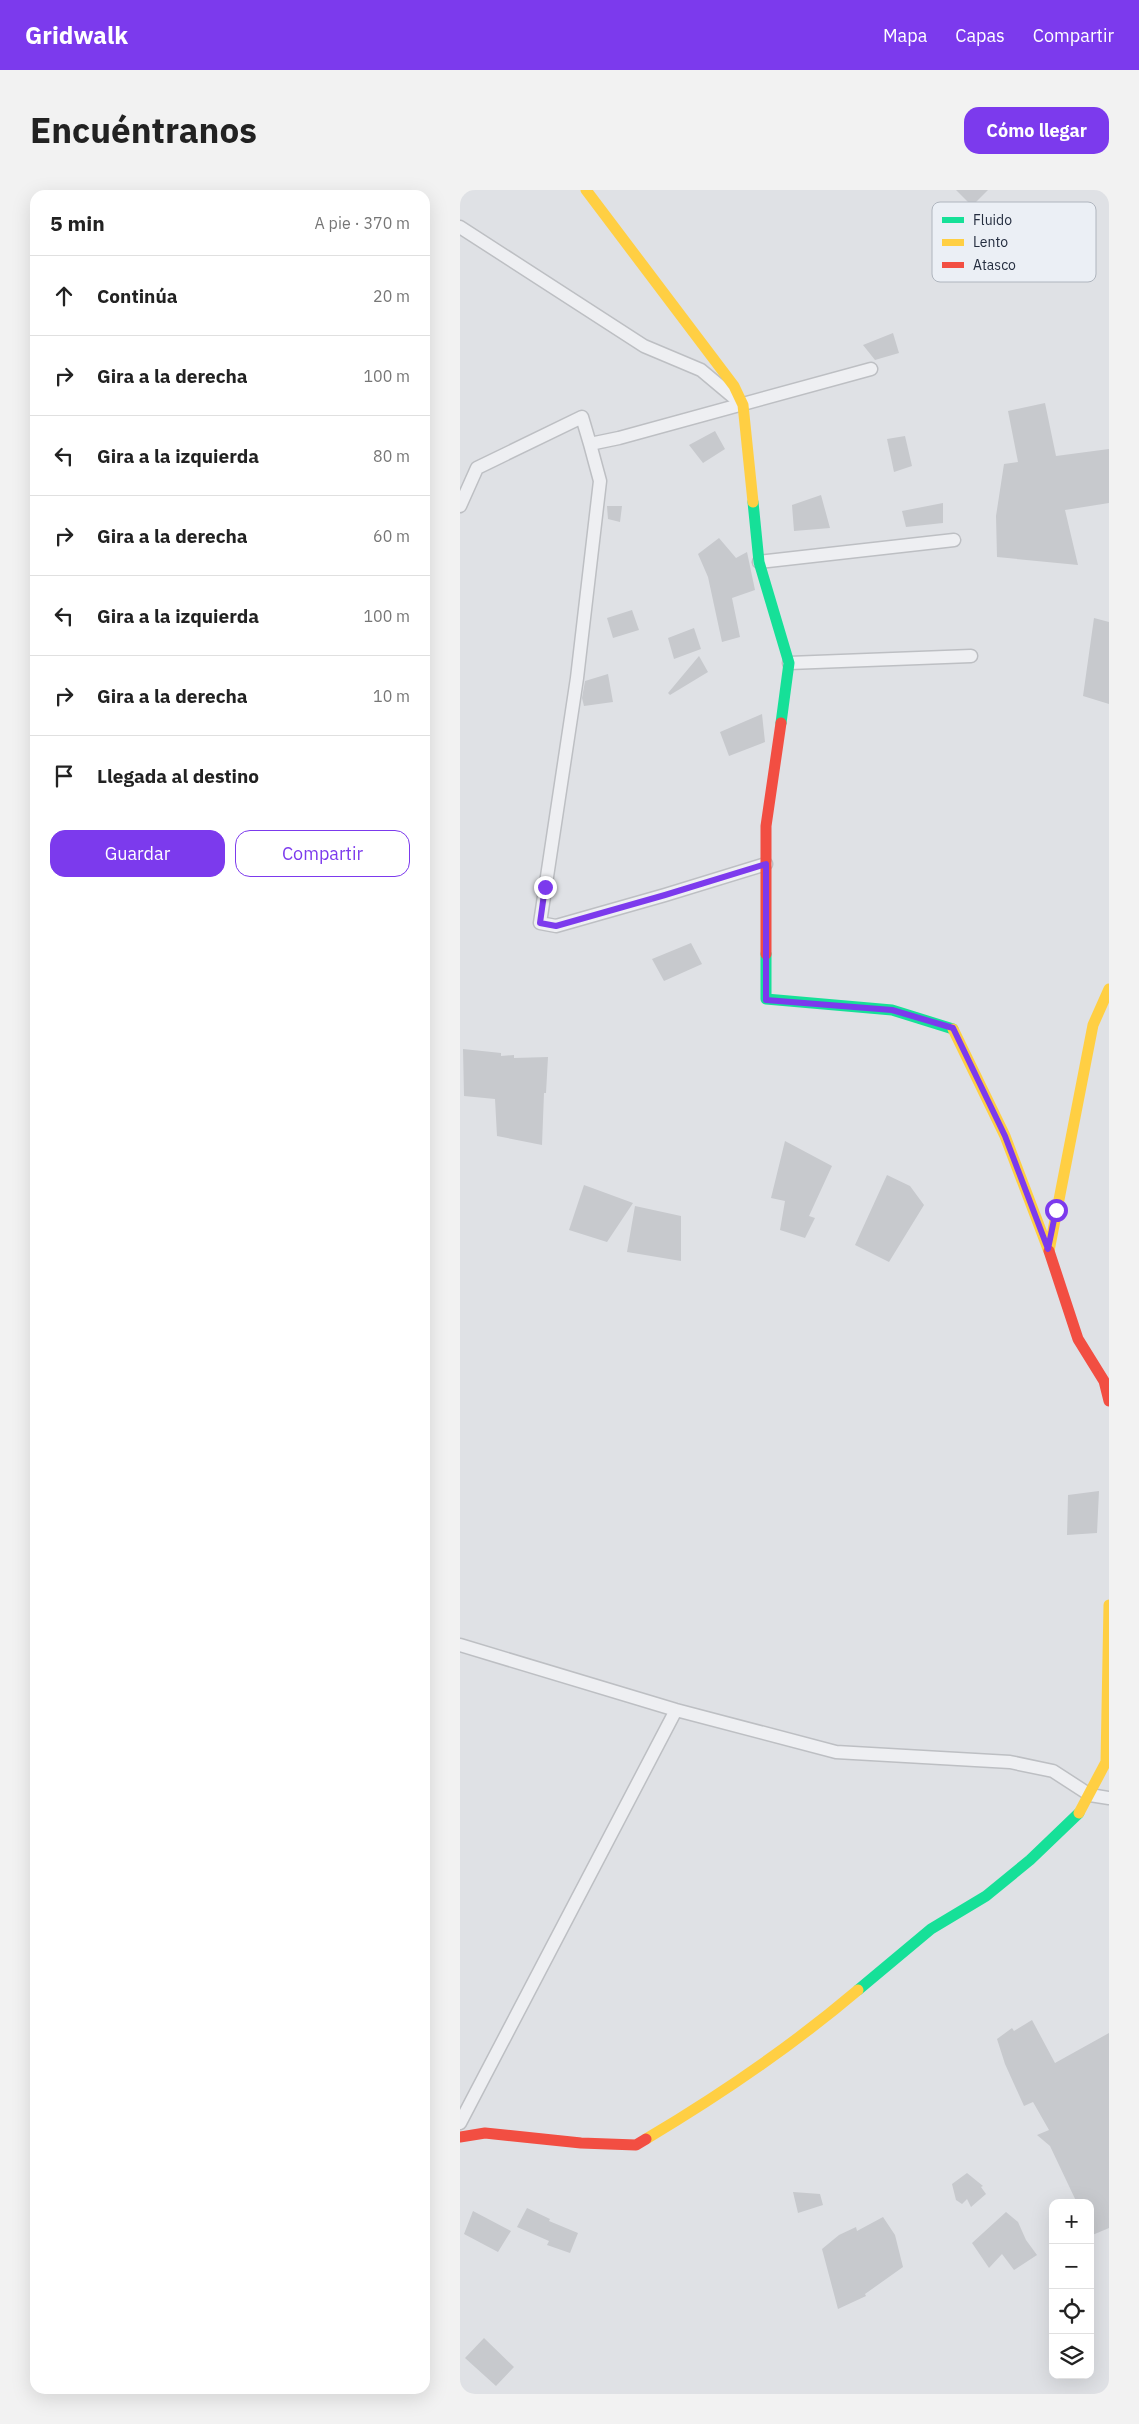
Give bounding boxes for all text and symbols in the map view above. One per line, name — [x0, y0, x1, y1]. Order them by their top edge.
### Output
text: Gridwalk — [25, 19, 128, 51]
text: Mapa — [883, 24, 927, 47]
text: Capas — [955, 24, 1005, 47]
text: Compartir — [1033, 24, 1114, 47]
text: Encuéntranos — [30, 107, 257, 153]
button: Cómo llegar — [964, 107, 1109, 154]
legend — [932, 202, 1096, 282]
text: 5 min — [50, 209, 105, 237]
text: Fluido — [973, 211, 1012, 229]
text: A pie · 370 m — [315, 213, 410, 233]
text: Lento — [973, 233, 1008, 251]
text: Atasco — [973, 256, 1016, 274]
icon: ahead — [50, 282, 78, 310]
text: Continúa — [97, 284, 178, 308]
text: 20 m — [373, 286, 410, 306]
icon: right — [50, 362, 78, 390]
text: Gira a la derecha — [97, 364, 248, 388]
text: 100 m — [363, 366, 410, 386]
icon: left — [50, 442, 78, 470]
text: Gira a la izquierda — [97, 444, 259, 468]
text: 80 m — [373, 446, 410, 466]
icon: right — [50, 522, 78, 550]
text: Gira a la derecha — [97, 524, 248, 548]
text: 60 m — [373, 526, 410, 546]
icon: left — [50, 602, 78, 630]
text: Gira a la izquierda — [97, 604, 259, 628]
text: 100 m — [363, 606, 410, 626]
icon: right — [50, 682, 78, 710]
text: Gira a la derecha — [97, 684, 248, 708]
text: 10 m — [373, 686, 410, 706]
icon: arrive — [50, 762, 78, 790]
text: Llegada al destino — [97, 764, 259, 788]
button: Guardar — [50, 830, 225, 877]
button: Compartir — [235, 830, 410, 877]
route end — [534, 876, 557, 899]
route start — [1045, 1199, 1068, 1222]
map controls — [1049, 2199, 1094, 2379]
button: + — [1049, 2199, 1094, 2244]
button: − — [1049, 2244, 1094, 2289]
button: locate — [1049, 2289, 1094, 2334]
button: layers — [1049, 2334, 1094, 2379]

